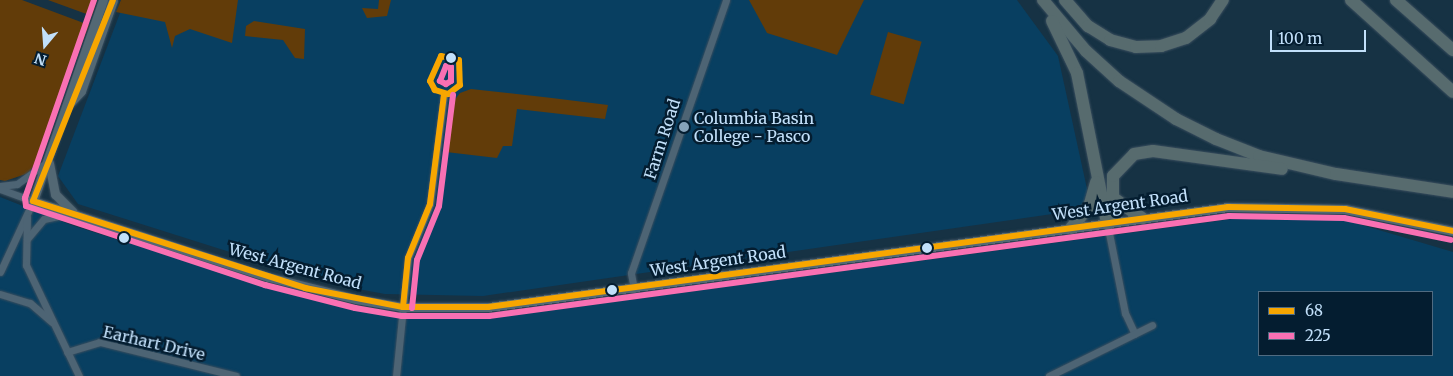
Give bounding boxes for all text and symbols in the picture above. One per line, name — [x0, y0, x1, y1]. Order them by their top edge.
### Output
north arrow — [20, 20, 70, 70]
scale bar — [1273, 20, 1369, 52]
text: 100 m — [1278, 29, 1322, 48]
text: N — [32, 49, 48, 70]
unlabelled marker — [446, 53, 456, 63]
street label: Farm Road — [640, 96, 684, 182]
place label: Columbia Basin College - Pasco — [694, 108, 814, 146]
marker: Columbia Basin College - Pasco — [678, 121, 690, 133]
street label: West Argent Road — [1051, 186, 1189, 224]
unlabelled marker — [119, 233, 129, 243]
street label: West Argent Road — [226, 239, 364, 293]
street label: West Argent Road — [649, 242, 787, 280]
unlabelled marker — [922, 243, 932, 253]
unlabelled marker — [607, 285, 617, 295]
legend — [1258, 291, 1433, 356]
text: 68 — [1305, 301, 1323, 320]
street label: Earhart Drive — [101, 322, 207, 364]
text: 225 — [1305, 326, 1331, 345]

